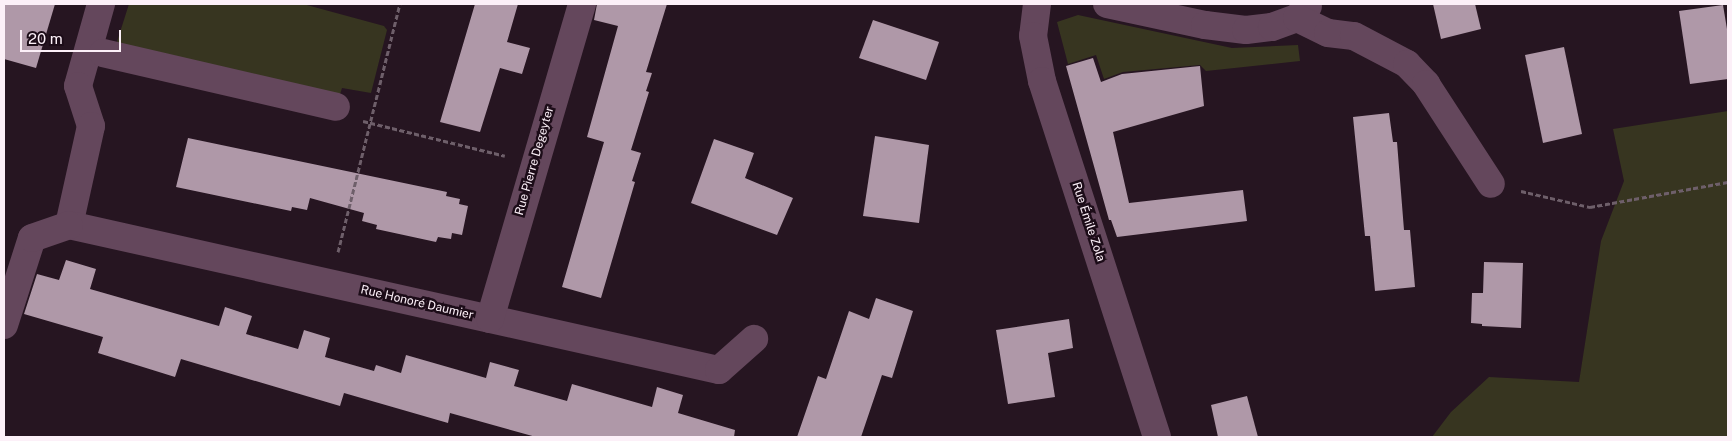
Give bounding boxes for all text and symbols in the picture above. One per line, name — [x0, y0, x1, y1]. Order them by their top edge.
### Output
scale bar — [22, 20, 124, 52]
text: 20 m — [28, 30, 63, 47]
street label: Rue Pierre Degeyter — [513, 105, 557, 217]
street label: Rue Émile Zola — [1068, 180, 1108, 264]
street label: Rue Honoré Daumier — [359, 283, 475, 323]

